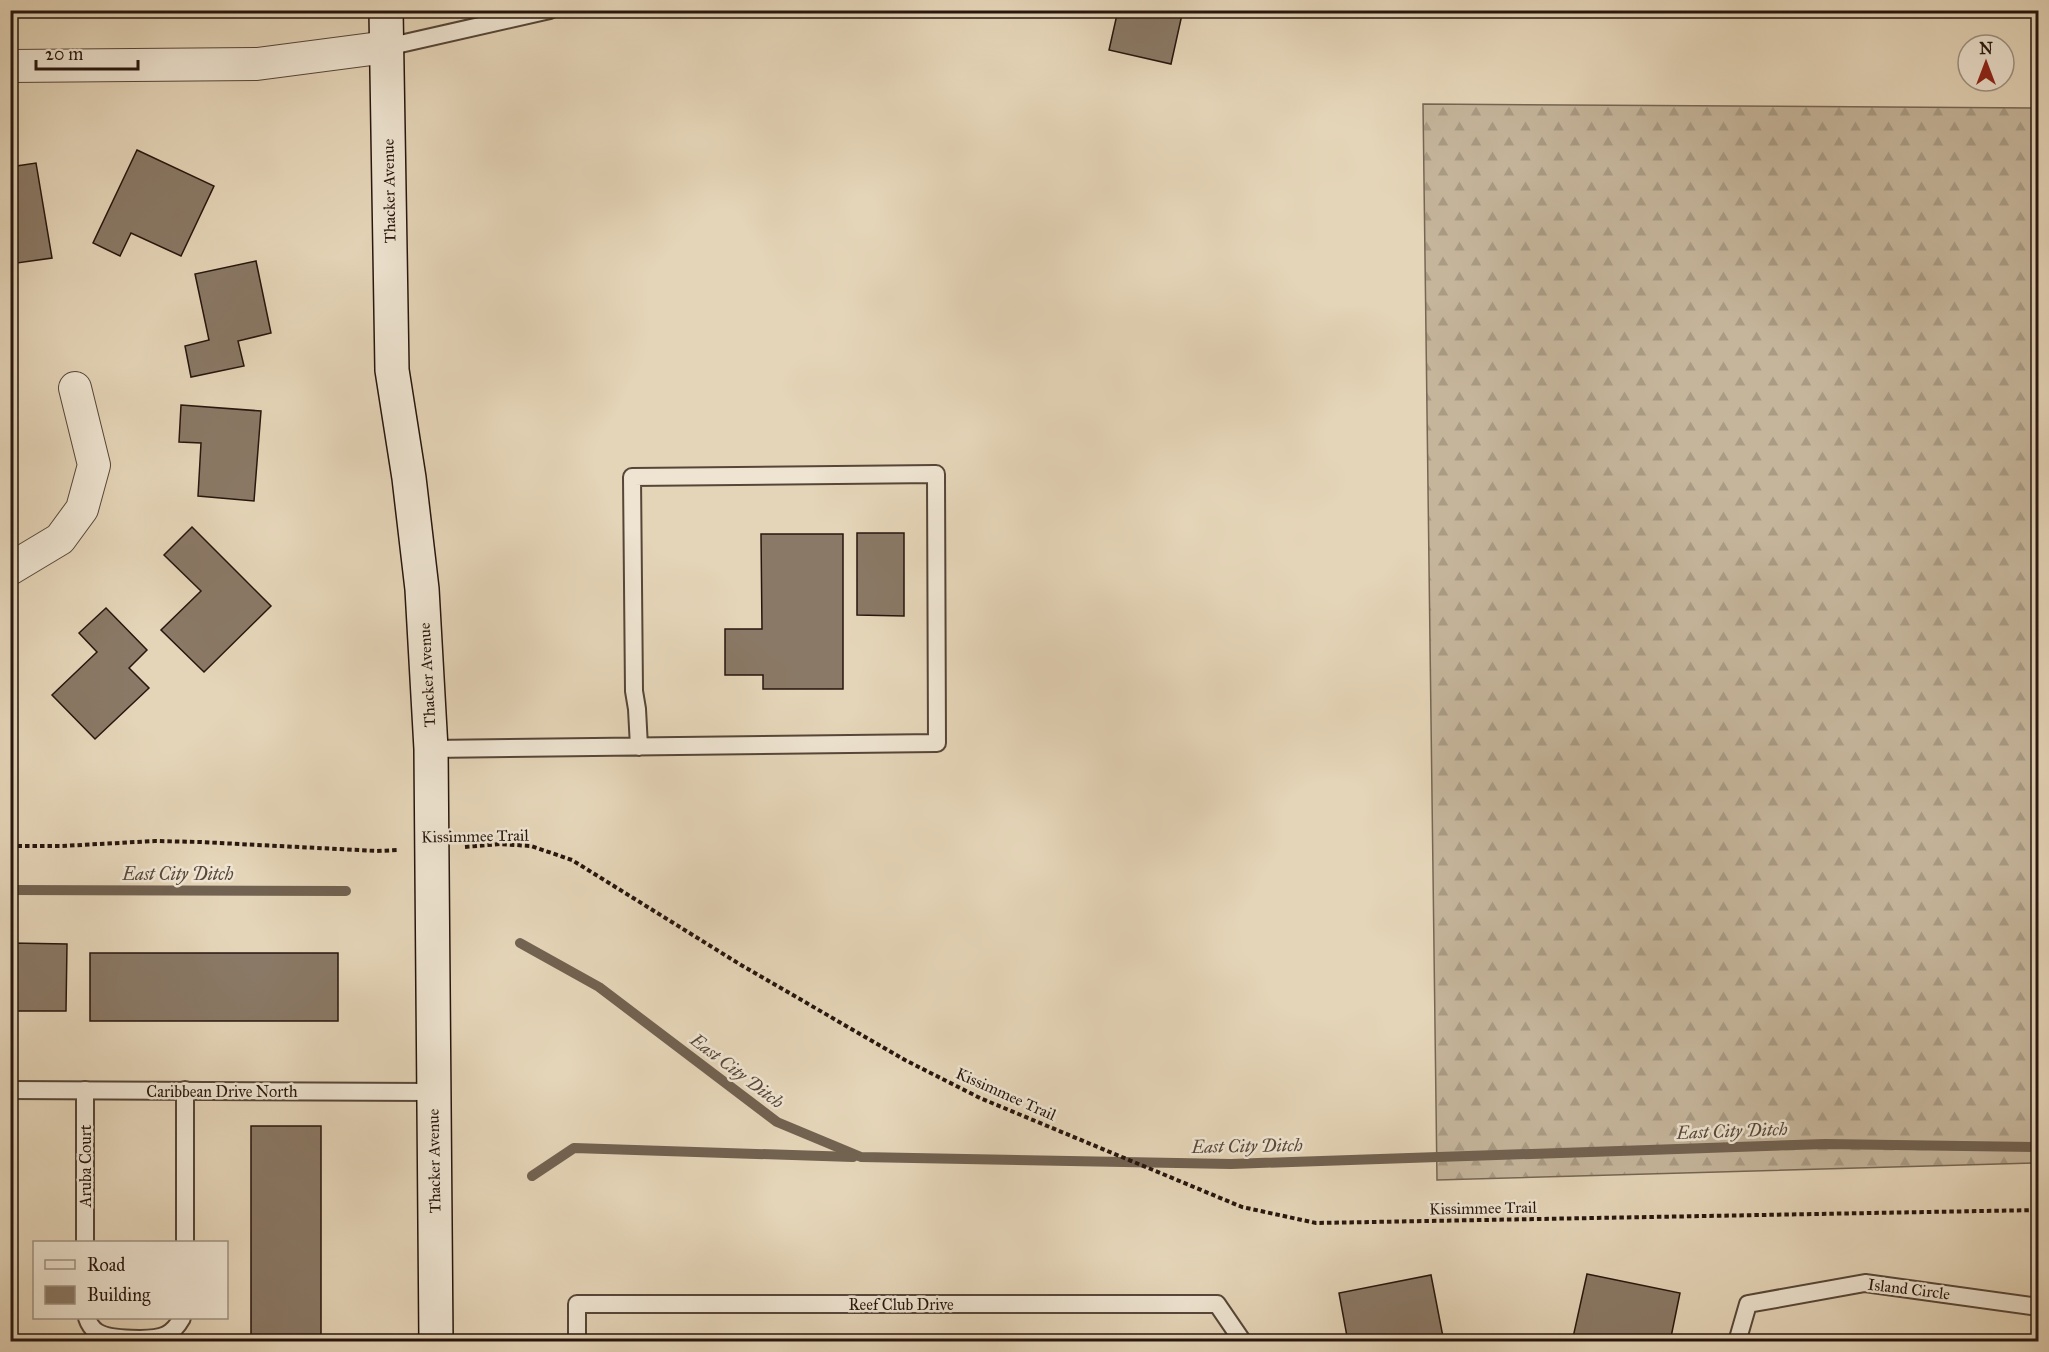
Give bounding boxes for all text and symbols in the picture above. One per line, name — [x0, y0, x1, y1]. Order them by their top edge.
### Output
scale bar — [36, 33, 138, 71]
north arrow — [1956, 33, 2016, 93]
text: N — [1979, 39, 1993, 58]
text: 20 m — [45, 43, 83, 65]
street label: Thacker Avenue — [379, 138, 399, 244]
street label: Thacker Avenue — [415, 622, 439, 728]
street label: Kissimmee Trail — [421, 826, 530, 846]
water label: East City Ditch — [121, 863, 234, 885]
water label: East City Ditch — [685, 1028, 788, 1113]
street label: Kissimmee Trail — [953, 1063, 1060, 1125]
street label: Caribbean Drive North — [146, 1082, 298, 1101]
street label: Thacker Avenue — [424, 1108, 444, 1214]
water label: East City Ditch — [1675, 1118, 1788, 1144]
street label: Aruba Court — [76, 1124, 95, 1208]
water label: East City Ditch — [1190, 1134, 1303, 1158]
street label: Kissimmee Trail — [1429, 1198, 1538, 1218]
legend — [33, 1241, 228, 1319]
text: Road — [87, 1254, 125, 1276]
street label: Island Circle — [1867, 1275, 1952, 1304]
text: Building — [87, 1284, 151, 1307]
street label: Reef Club Drive — [848, 1295, 954, 1314]

